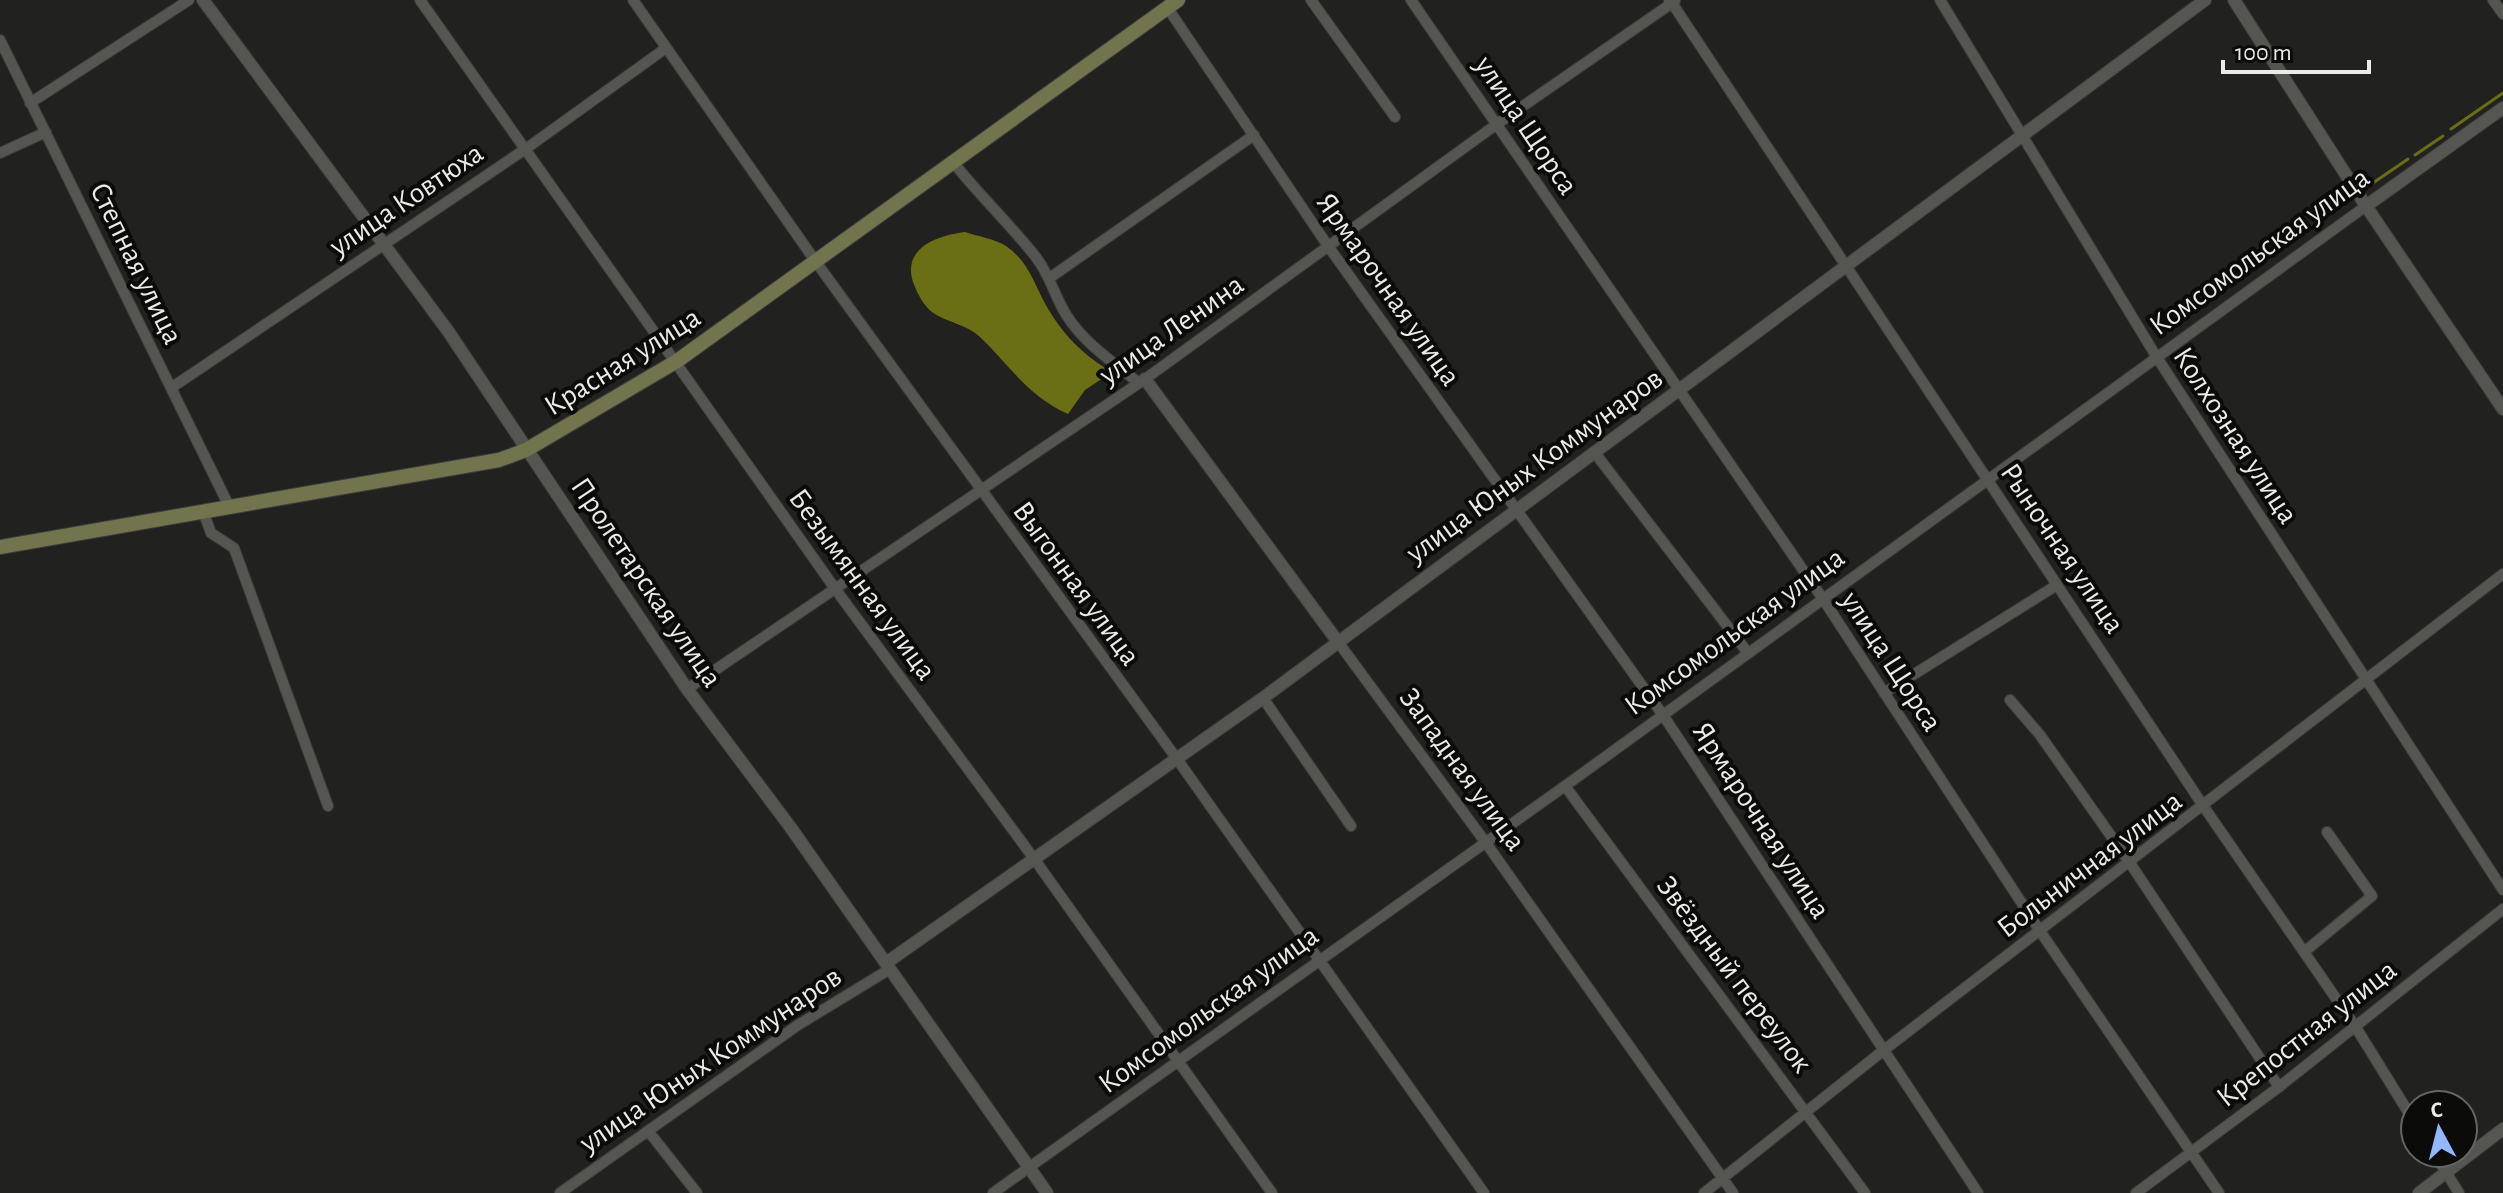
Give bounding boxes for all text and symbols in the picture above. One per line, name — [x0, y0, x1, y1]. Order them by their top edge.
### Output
scale bar — [2223, 24, 2369, 74]
text: 100 m — [2235, 41, 2292, 65]
street label: улица Щорса — [1468, 50, 1583, 200]
street label: улица Ковтюха — [323, 138, 489, 263]
street label: Комсомольская улица — [2144, 162, 2375, 341]
street label: Степная улица — [84, 178, 188, 349]
street label: Ярмарочная улица — [1311, 188, 1466, 391]
street label: улица Ленина — [1093, 269, 1249, 391]
street label: Красная улица — [539, 302, 706, 422]
street label: Колхозная улица — [2167, 342, 2303, 529]
street label: улица Юных Коммунаров — [1400, 363, 1668, 569]
street label: Рыночная улица — [1994, 458, 2130, 639]
street label: Пролетарская улица — [565, 472, 727, 693]
street label: Безымянная улица — [783, 483, 941, 686]
street label: Выгонная улица — [1007, 496, 1145, 671]
street label: Комсомольская улица — [1619, 542, 1850, 721]
street label: улица Щорса — [1834, 585, 1947, 737]
street label: Западная улица — [1393, 683, 1531, 856]
street label: Ярмарочная улица — [1687, 717, 1836, 924]
street label: Больничная улица — [1992, 786, 2188, 944]
street label: Звёздный переулок — [1651, 871, 1818, 1079]
street label: Комсомольская улица — [1093, 920, 1324, 1099]
street label: Крепостная улица — [2211, 955, 2402, 1113]
street label: улица Юных Коммунаров — [573, 961, 847, 1159]
north arrow — [2399, 1089, 2479, 1169]
text: С — [2429, 1098, 2444, 1122]

